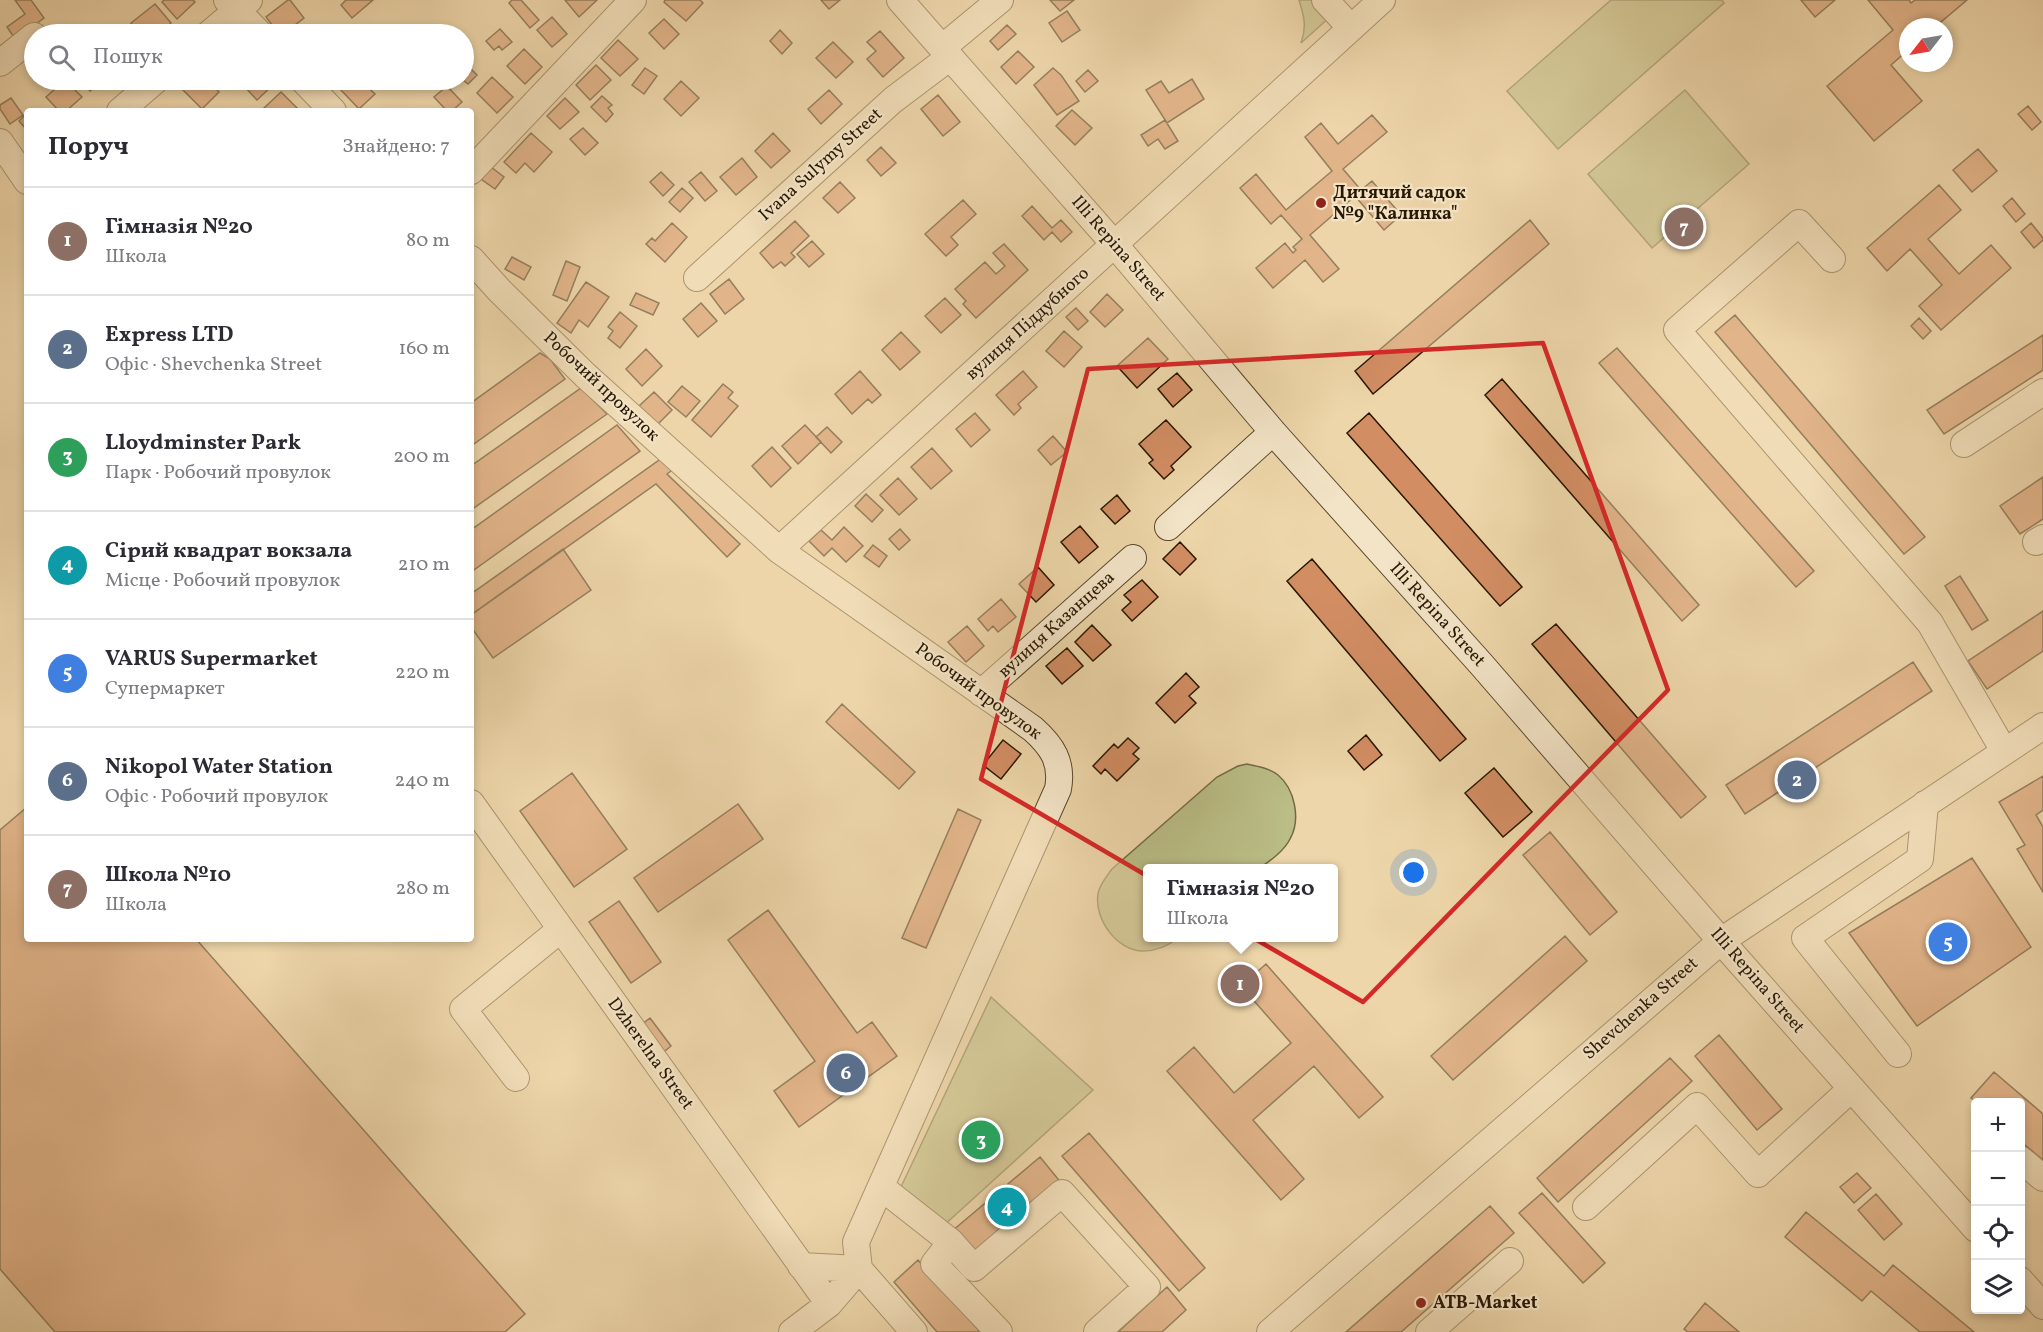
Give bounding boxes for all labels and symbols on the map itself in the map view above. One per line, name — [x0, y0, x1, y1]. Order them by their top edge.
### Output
north arrow — [1899, 18, 1953, 72]
street label: Ivana Sulymy Street — [754, 103, 888, 227]
place label: Дитячий садок №9 "Калинка" — [1333, 181, 1466, 227]
street label: Illi Repina Street — [1065, 191, 1171, 307]
marker: Дитячий садок №9 "Калинка" — [1314, 196, 1328, 210]
pin: 7 — [1664, 204, 1704, 250]
street label: вулиця Піддубного — [961, 262, 1095, 386]
street label: Робочий провулок — [537, 326, 665, 448]
street label: Illi Repina Street — [1383, 557, 1491, 673]
street label: вулиця Казанцева — [993, 566, 1121, 684]
street label: Робочий провулок — [910, 638, 1047, 747]
pin: 2 — [1778, 758, 1816, 802]
your location — [1399, 858, 1428, 887]
pin: 5 — [1928, 920, 1968, 964]
street label: Illi Repina Street — [1704, 923, 1810, 1039]
street label: Shevchenka Street — [1578, 952, 1704, 1066]
pin: 1 — [1220, 962, 1260, 1006]
street label: Dzherelna Street — [601, 993, 699, 1115]
pin: 6 — [826, 1050, 866, 1096]
pin: 3 — [962, 1118, 1000, 1162]
pin: 4 — [988, 1184, 1026, 1230]
place label: ATB-Market — [1433, 1291, 1538, 1316]
marker: ATB-Market — [1414, 1296, 1428, 1310]

